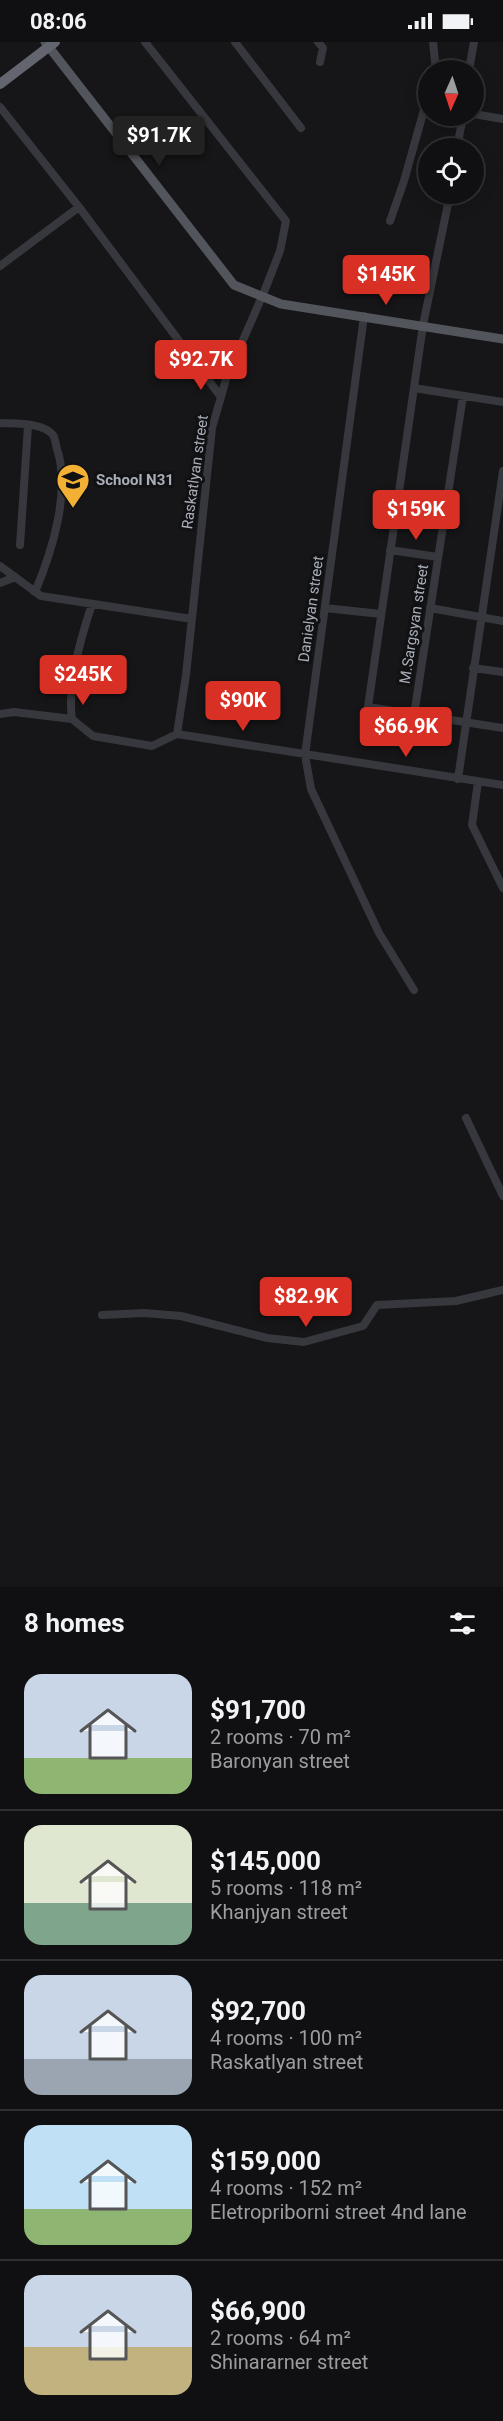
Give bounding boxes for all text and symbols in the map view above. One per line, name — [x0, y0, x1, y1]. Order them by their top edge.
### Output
text: 08:06 — [30, 9, 87, 34]
north arrow — [418, 60, 484, 126]
map controls — [418, 60, 484, 204]
pin: $91.7K — [110, 116, 208, 167]
text: $91.7K — [127, 123, 191, 147]
button: locate — [418, 138, 484, 204]
pin: $145K — [344, 255, 428, 306]
text: $145K — [357, 262, 415, 286]
pin: $92.7K — [152, 340, 250, 391]
text: $92.7K — [169, 347, 233, 371]
street label: Raskatlyan street — [178, 414, 212, 530]
school or university icon: School N31 — [55, 462, 91, 509]
place label: School N31 — [96, 471, 174, 489]
pin: $159K — [374, 490, 458, 541]
text: $159K — [387, 497, 445, 521]
street label: Danielyan street — [295, 555, 327, 663]
street label: M.Sargsyan street — [396, 563, 432, 685]
pin: $245K — [41, 655, 125, 706]
text: $245K — [54, 662, 112, 686]
pin: $90K — [207, 681, 279, 732]
text: $90K — [219, 688, 267, 712]
pin: $66.9K — [357, 707, 455, 758]
text: $66.9K — [374, 714, 438, 738]
pin: $82.9K — [257, 1277, 355, 1328]
text: $82.9K — [274, 1284, 338, 1308]
icon: filters — [446, 1607, 479, 1640]
text: 8 homes — [24, 1608, 125, 1638]
text: $91,700 — [210, 1695, 306, 1725]
icon: home — [72, 1698, 144, 1770]
text: 2 rooms · 70 m² — [210, 1725, 351, 1749]
text: Baronyan street — [210, 1749, 350, 1773]
text: $145,000 — [210, 1846, 321, 1876]
icon: home — [72, 1849, 144, 1921]
text: 5 rooms · 118 m² — [210, 1876, 362, 1900]
text: Khanjyan street — [210, 1900, 348, 1924]
text: $92,700 — [210, 1996, 306, 2026]
icon: home — [72, 1999, 144, 2071]
text: 4 rooms · 100 m² — [210, 2026, 362, 2050]
text: Raskatlyan street — [210, 2050, 363, 2074]
text: $159,000 — [210, 2146, 321, 2176]
icon: home — [72, 2149, 144, 2221]
text: 4 rooms · 152 m² — [210, 2176, 362, 2200]
text: Eletropriborni street 4nd lane — [210, 2200, 467, 2224]
text: $66,900 — [210, 2296, 306, 2326]
icon: home — [72, 2299, 144, 2371]
text: 2 rooms · 64 m² — [210, 2326, 351, 2350]
text: Shinararner street — [210, 2350, 368, 2374]

